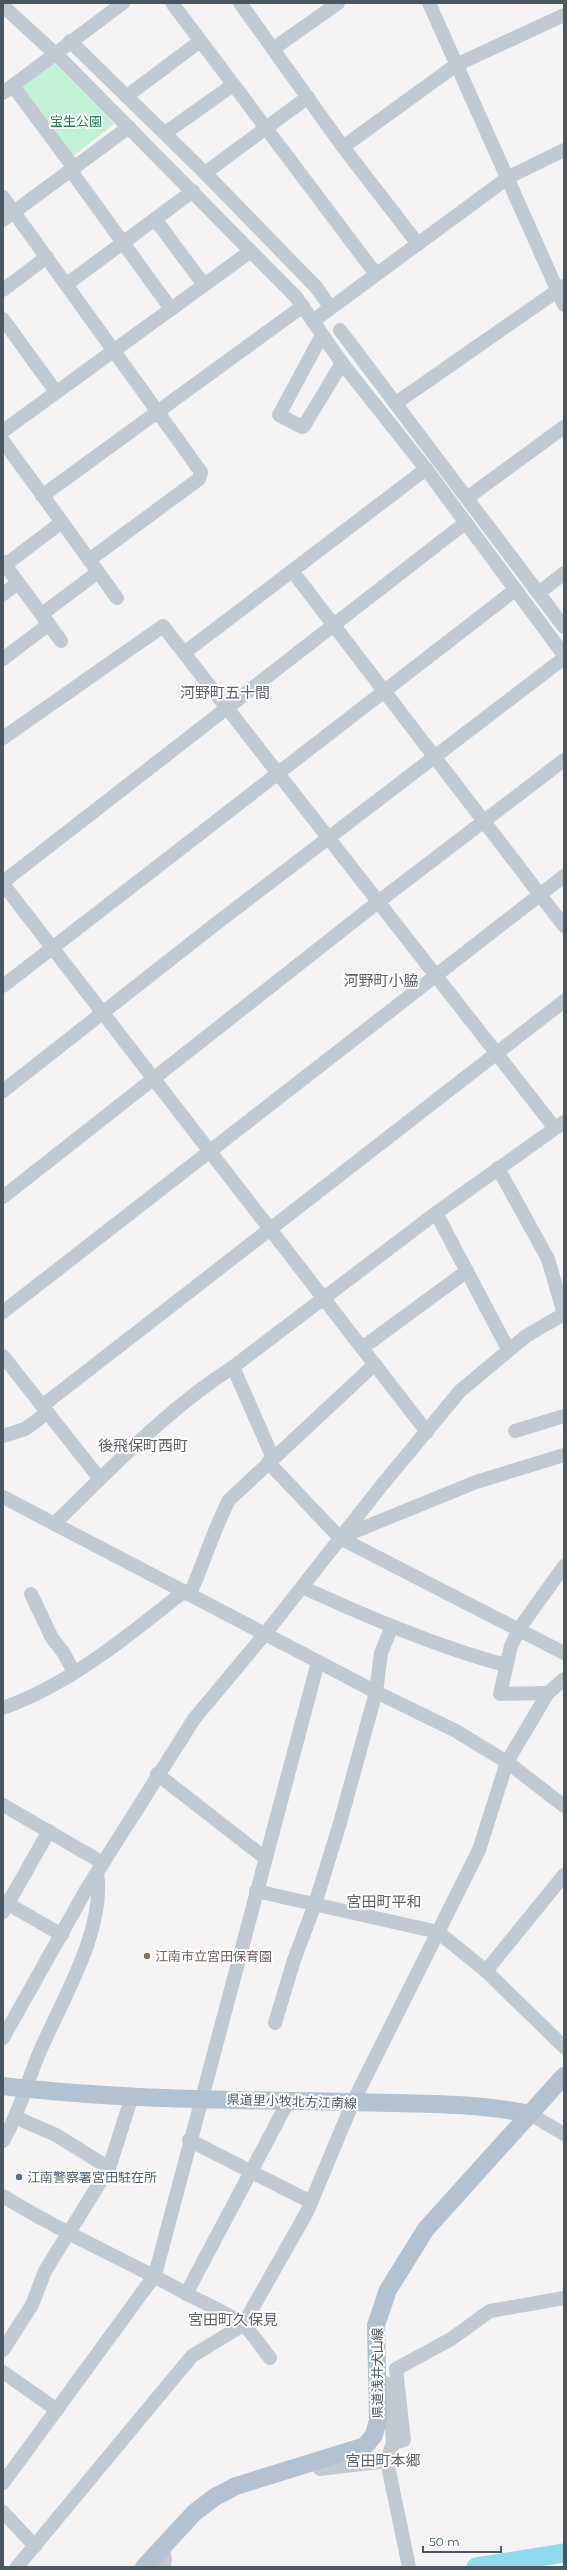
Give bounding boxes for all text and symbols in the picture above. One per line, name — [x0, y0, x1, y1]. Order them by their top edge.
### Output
park label: 宝生公園 — [50, 113, 102, 129]
district label: 河野町五十間 — [180, 683, 270, 702]
district label: 河野町小脇 — [343, 971, 419, 990]
district label: 後飛保町西町 — [98, 1436, 188, 1455]
district label: 宮田町平和 — [346, 1892, 422, 1911]
place label: 江南市立宮田保育園 — [155, 1948, 272, 1964]
marker: 江南市立宮田保育園 — [142, 1951, 152, 1961]
street label: 県道里小牧北方江南線 — [227, 2091, 357, 2111]
place label: 江南警察署宮田駐在所 — [27, 2169, 157, 2185]
marker: 江南警察署宮田駐在所 — [14, 2172, 24, 2182]
district label: 宮田町久保見 — [188, 2310, 278, 2329]
street label: 県道浅井犬山線 — [369, 2327, 385, 2419]
district label: 宮田町本郷 — [345, 2451, 421, 2470]
scale bar — [423, 2528, 501, 2554]
text: 50 m — [429, 2534, 460, 2549]

